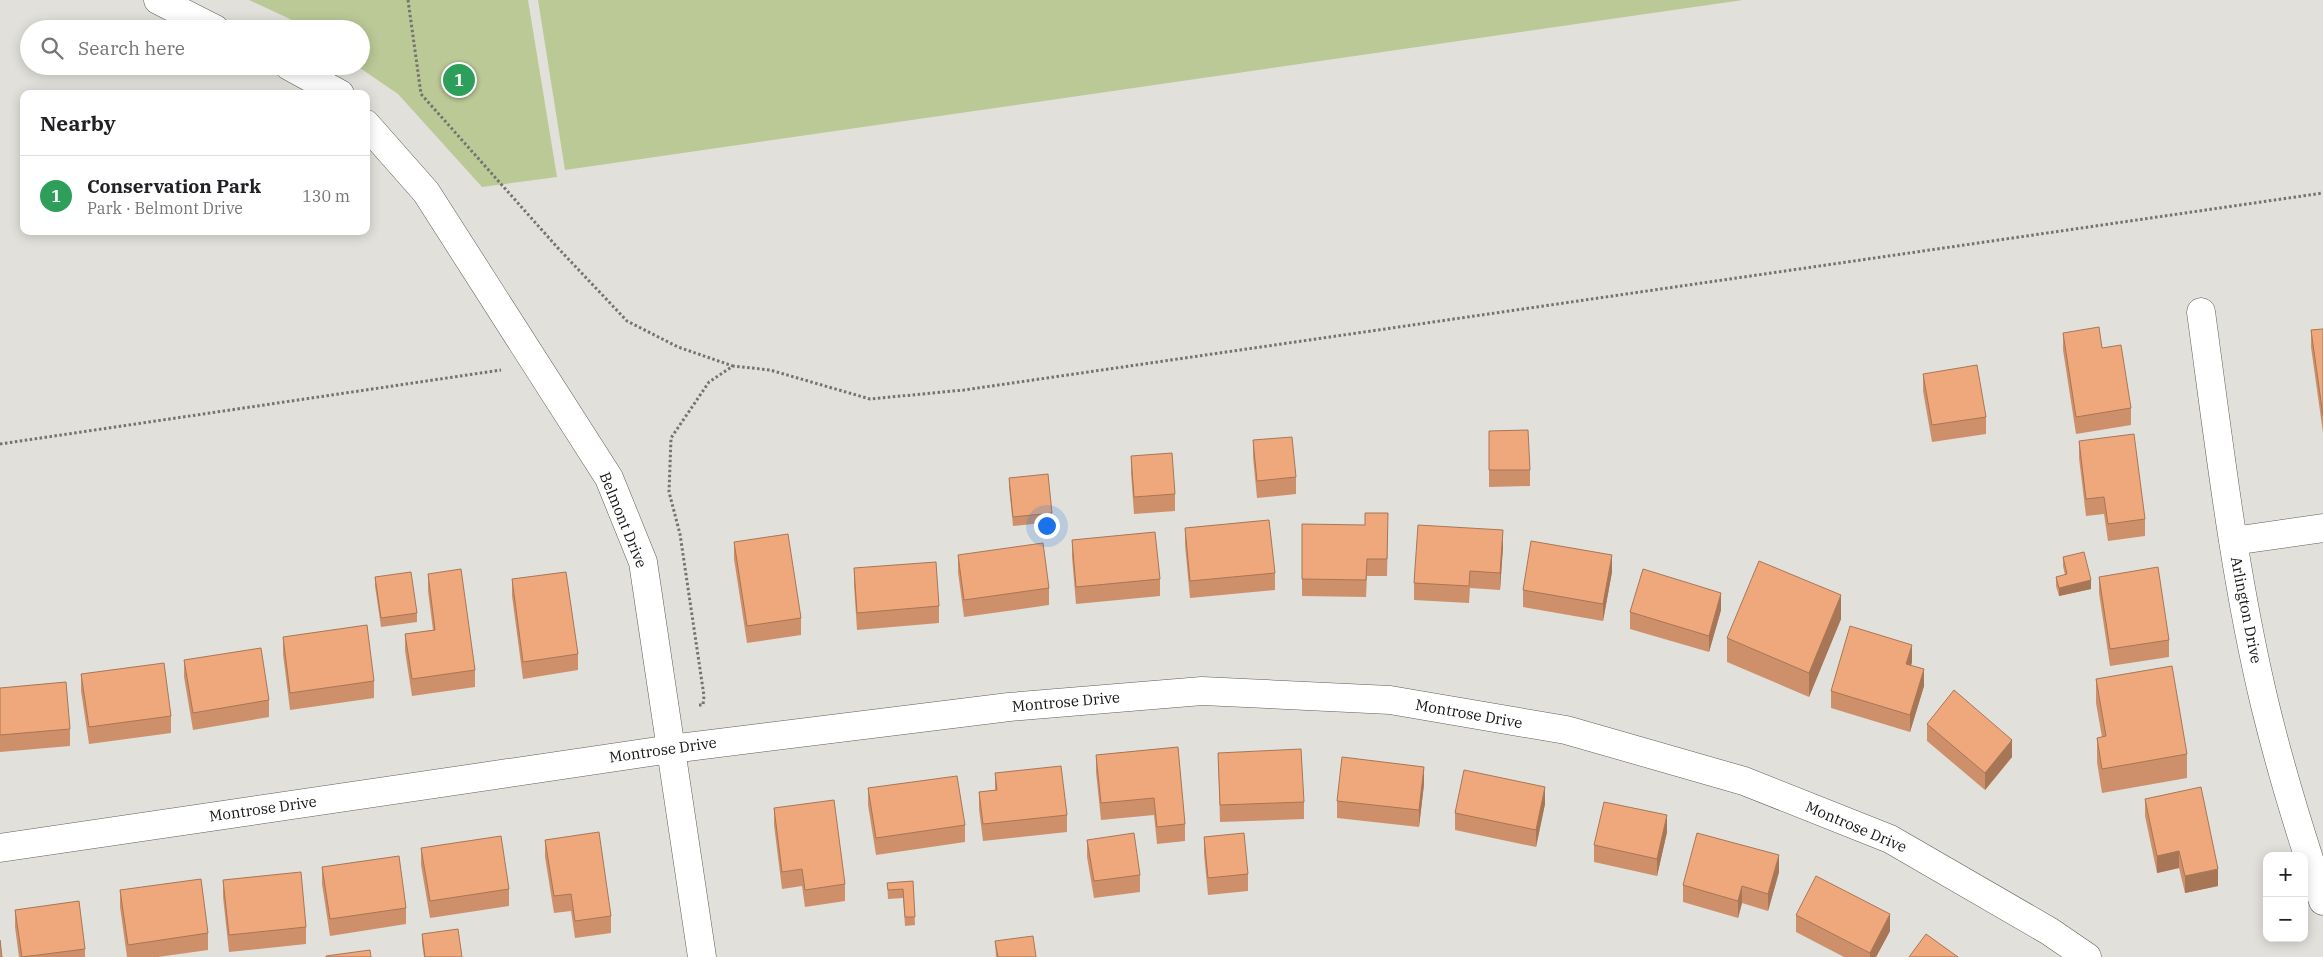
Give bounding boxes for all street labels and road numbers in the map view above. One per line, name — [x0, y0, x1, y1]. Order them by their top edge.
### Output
street label: Belmont Drive — [596, 469, 651, 570]
street label: Arlington Drive — [2227, 555, 2266, 665]
street label: Montrose Drive — [1011, 687, 1121, 716]
street label: Montrose Drive — [1414, 695, 1524, 732]
street label: Montrose Drive — [608, 733, 718, 766]
street label: Montrose Drive — [208, 792, 318, 825]
street label: Montrose Drive — [1803, 797, 1910, 856]

